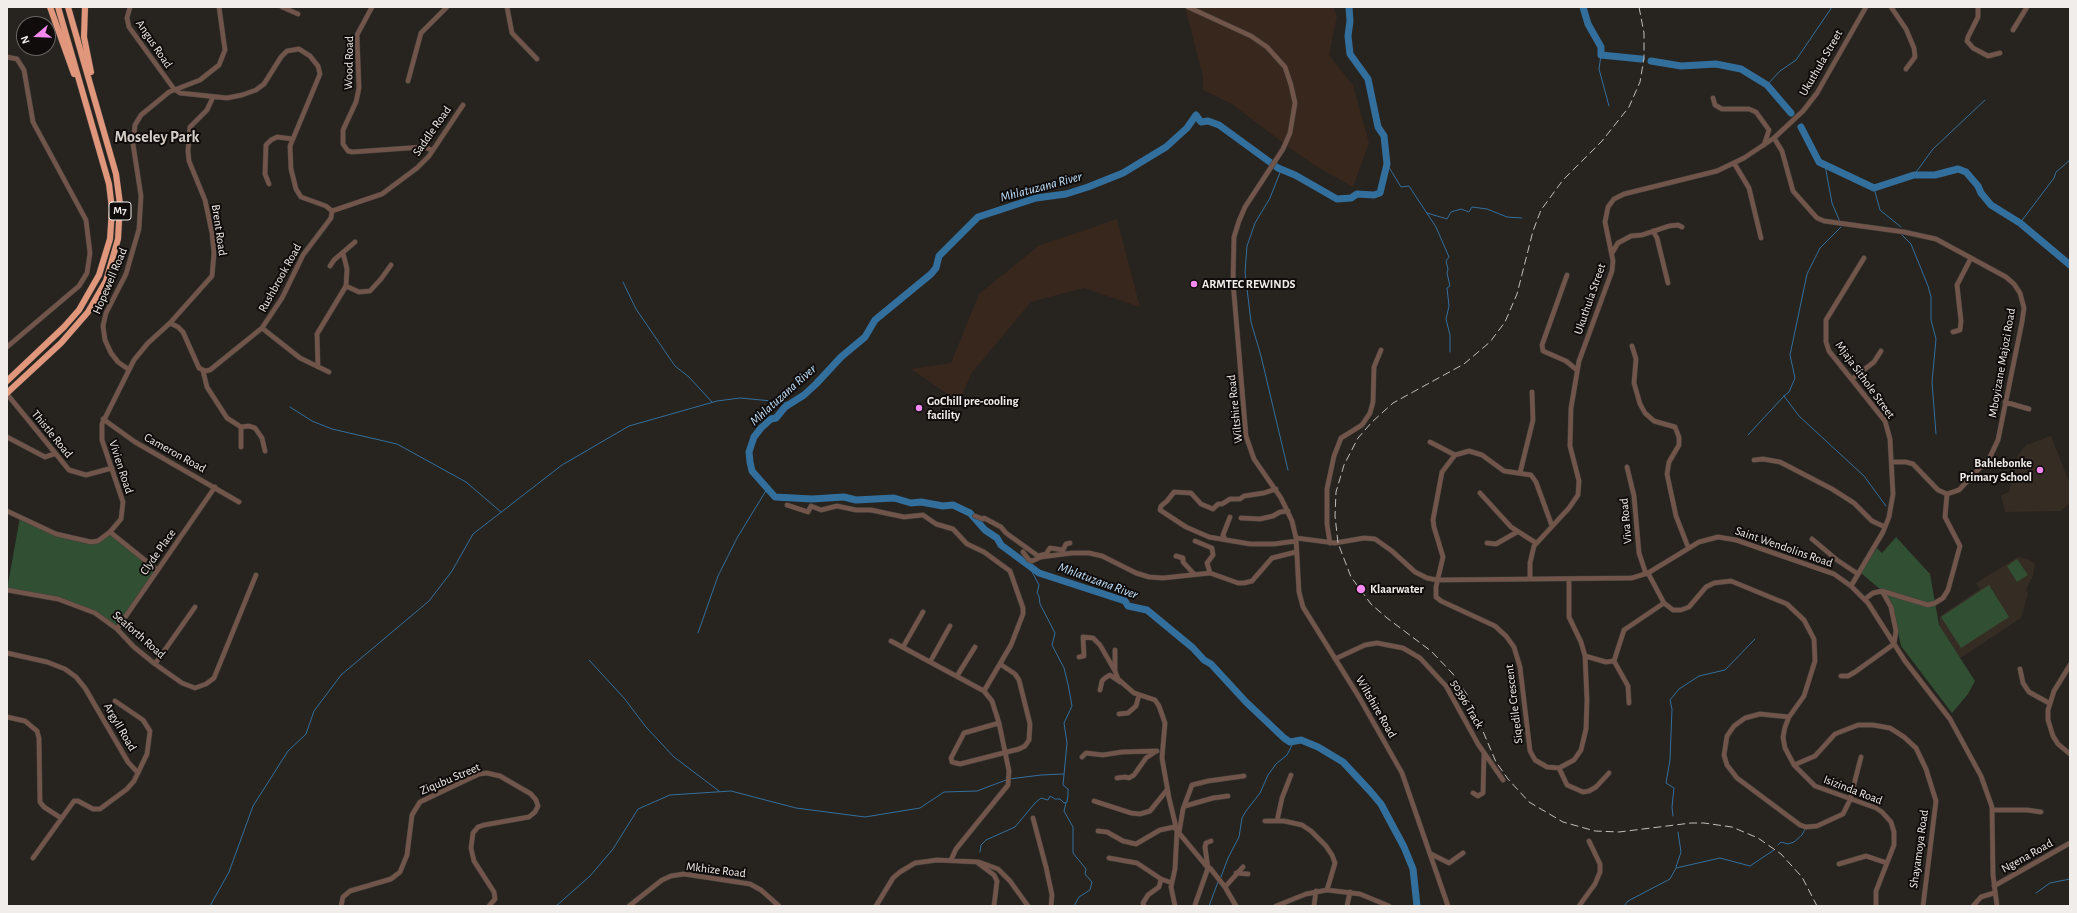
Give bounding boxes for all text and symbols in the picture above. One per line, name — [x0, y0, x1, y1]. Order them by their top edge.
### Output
north arrow — [16, 16, 56, 56]
street label: Angus Road — [133, 17, 175, 71]
street label: Ukuthula Street — [1796, 27, 1846, 99]
text: N — [19, 34, 32, 45]
street label: Wood Road — [341, 36, 357, 90]
street label: Saddle Road — [410, 103, 454, 159]
district label: Moseley Park — [115, 127, 199, 147]
water label: Mhlatuzana River — [998, 169, 1084, 205]
road number: M7 — [109, 202, 131, 220]
street label: Brent Road — [208, 203, 230, 257]
street label: Rushbrook Road — [255, 241, 305, 315]
street label: Hopewell Road — [90, 246, 130, 316]
street label: Ukuthula Street — [1571, 262, 1609, 336]
place label: ARMTEC REWINDS — [1202, 277, 1295, 291]
marker: ARMTEC REWINDS — [1189, 279, 1199, 289]
street label: Mboyizane Majozi Road — [1985, 307, 2019, 419]
street label: Mjaja Sithole Street — [1832, 338, 1898, 422]
water label: Mhlatuzana River — [747, 361, 819, 429]
street label: Wiltshire Road — [1224, 374, 1246, 444]
place label: GoChill pre-cooling facility — [927, 394, 1019, 422]
marker: GoChill pre-cooling facility — [914, 403, 924, 413]
street label: Thistle Road — [28, 407, 76, 461]
street label: Cameron Road — [142, 430, 208, 476]
street label: Vivien Road — [106, 439, 136, 495]
place label: Bahlebonke Primary School — [1960, 456, 2032, 484]
marker: Bahlebonke Primary School — [2035, 465, 2045, 475]
street label: Viva Road — [1617, 497, 1635, 545]
street label: Saint Wendolins Road — [1733, 524, 1835, 570]
street label: Clyde Place — [137, 526, 179, 578]
water label: Mhlatuzana River — [1056, 559, 1140, 603]
place label: Klaarwater — [1370, 582, 1424, 596]
marker: Klaarwater — [1355, 583, 1367, 595]
street label: Seaforth Road — [110, 608, 168, 662]
street label: Siqedile Crescent — [1502, 664, 1526, 744]
street label: Wiltshire Road — [1352, 673, 1400, 741]
street label: 50396 Track — [1447, 677, 1487, 731]
street label: Argyll Road — [100, 700, 140, 754]
street label: Ziqubu Street — [418, 760, 482, 798]
street label: Isizinda Road — [1821, 772, 1885, 808]
street label: Shayamoya Road — [1906, 809, 1932, 889]
street label: Ngena Road — [1999, 836, 2055, 876]
street label: Mkhize Road — [685, 859, 747, 881]

